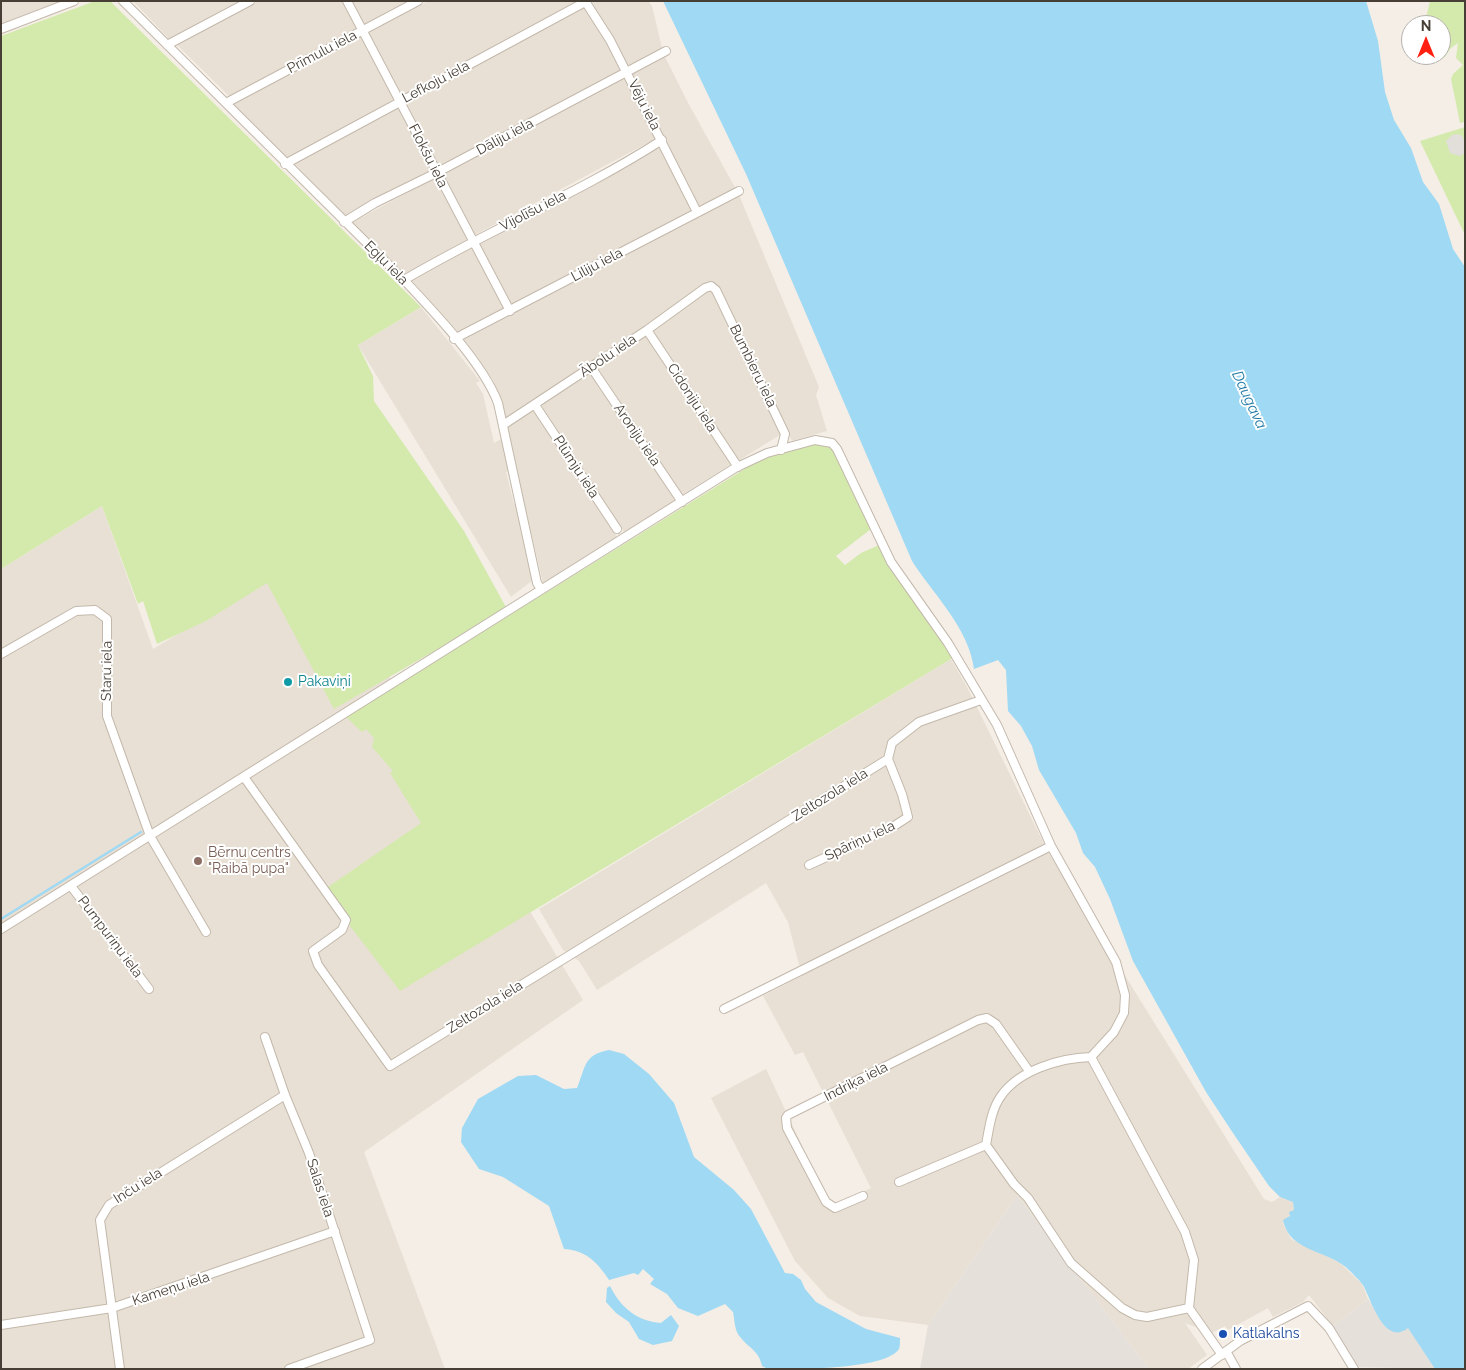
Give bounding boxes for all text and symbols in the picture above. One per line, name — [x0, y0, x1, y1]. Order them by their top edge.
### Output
north arrow — [1401, 15, 1451, 65]
text: N — [1421, 18, 1431, 34]
street label: Prīmulu iela — [284, 27, 360, 77]
street label: Lefkoju iela — [399, 57, 473, 107]
street label: Vēju iela — [624, 77, 664, 133]
street label: Dāliju iela — [474, 115, 536, 159]
street label: Flokšu iela — [405, 121, 451, 191]
street label: Vijolīšu iela — [497, 187, 569, 235]
street label: Egļu iela — [360, 237, 412, 289]
street label: Liliju iela — [568, 244, 626, 286]
street label: Bumbieru iela — [726, 322, 780, 410]
street label: Ābolu iela — [576, 331, 640, 381]
street label: Cidoniju iela — [664, 360, 720, 436]
water label: Daugava — [1228, 368, 1270, 432]
street label: Aroniju iela — [610, 401, 664, 469]
street label: Plūmju iela — [550, 432, 602, 502]
street label: Staru iela — [98, 641, 116, 701]
place label: Pakaviņi — [298, 674, 351, 690]
marker: Pakaviņi — [282, 676, 294, 688]
street label: Zeltozola iela — [789, 765, 871, 825]
street label: Spāriņu iela — [822, 817, 898, 865]
place label: Bērnu centrs "Raibā pupa" — [208, 845, 291, 878]
marker: Bērnu centrs "Raibā pupa" — [192, 855, 204, 867]
street label: Pumpuriņu iela — [74, 893, 146, 981]
street label: Zeltozola iela — [444, 977, 526, 1037]
street label: Indriķa iela — [821, 1059, 891, 1105]
street label: Salas iela — [303, 1157, 337, 1219]
street label: Inču iela — [111, 1165, 165, 1207]
street label: Kameņu iela — [130, 1269, 212, 1309]
place label: Katlakalns — [1233, 1326, 1299, 1342]
marker: Katlakalns — [1217, 1328, 1229, 1340]

